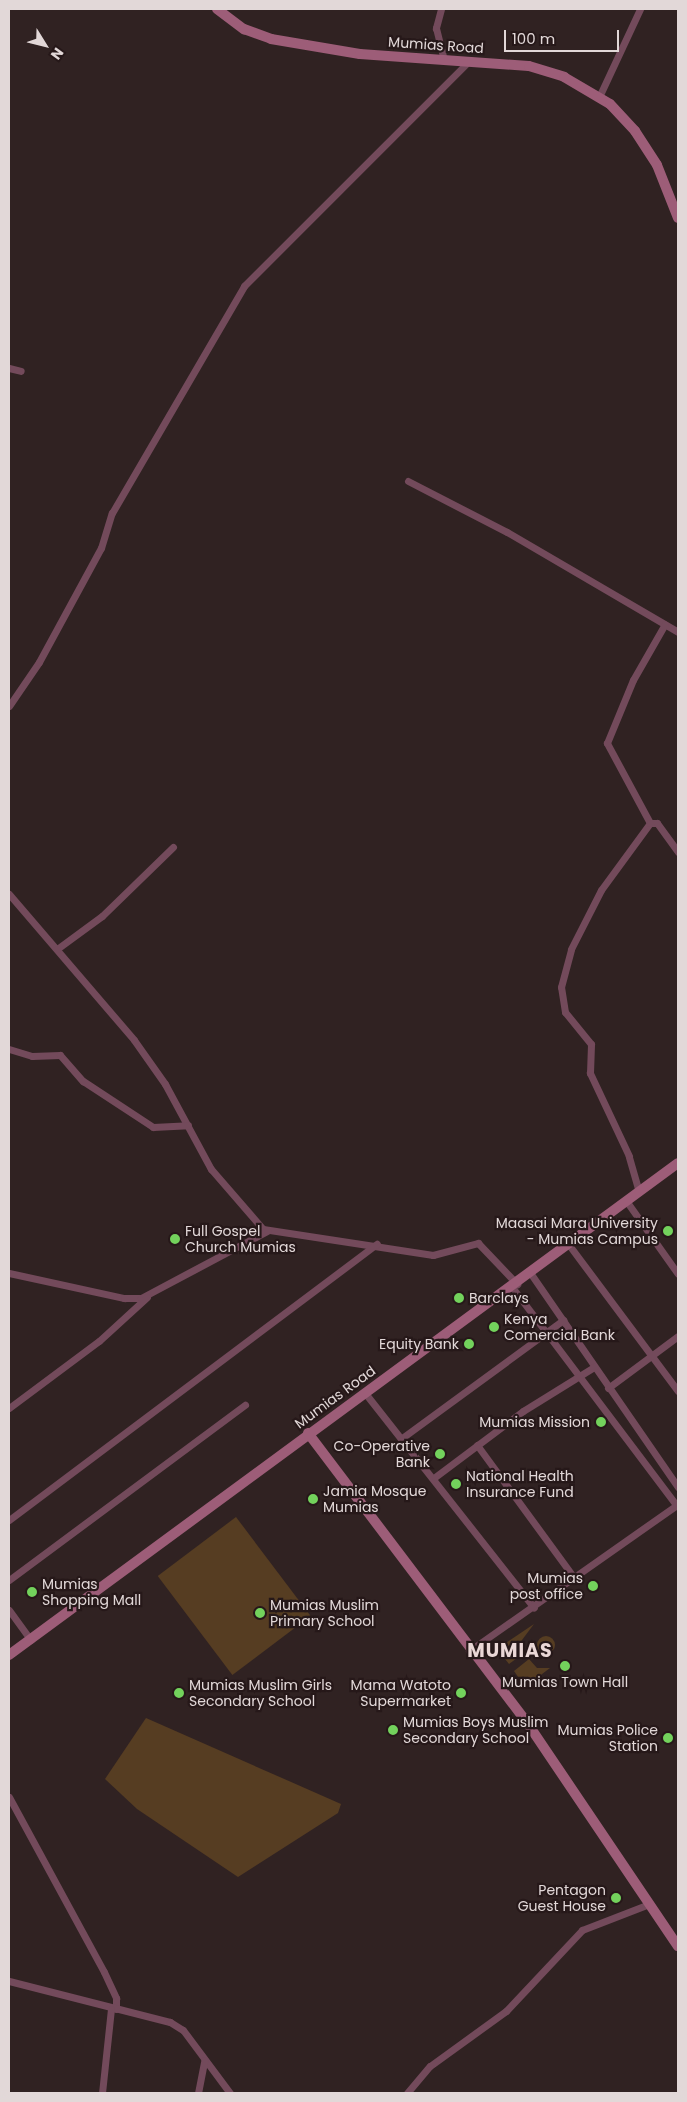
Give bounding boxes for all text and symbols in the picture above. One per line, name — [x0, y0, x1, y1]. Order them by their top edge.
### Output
north arrow — [20, 20, 70, 70]
scale bar — [507, 20, 622, 52]
text: 100 m — [512, 28, 555, 49]
street label: Mumias Road — [388, 33, 484, 57]
text: N — [46, 44, 68, 64]
place label: Maasai Mara University - Mumias Campus — [496, 1215, 658, 1248]
place label: Full Gospel Church Mumias — [185, 1223, 296, 1256]
marker: Maasai Mara University - Mumias Campus — [662, 1225, 674, 1237]
marker: Full Gospel Church Mumias — [169, 1233, 181, 1245]
place label: Barclays — [469, 1290, 529, 1306]
marker: Barclays — [453, 1292, 465, 1304]
place label: Kenya Comercial Bank — [504, 1311, 615, 1344]
marker: Kenya Comercial Bank — [488, 1321, 500, 1333]
place label: Equity Bank — [379, 1336, 459, 1352]
marker: Equity Bank — [463, 1338, 475, 1350]
street label: Mumias Road — [291, 1362, 379, 1432]
place label: Mumias Mission — [479, 1414, 590, 1430]
marker: Mumias Mission — [594, 1415, 608, 1429]
place label: Co-Operative Bank — [334, 1438, 430, 1470]
marker: Co-Operative Bank — [434, 1448, 446, 1460]
place label: National Health Insurance Fund — [466, 1468, 574, 1500]
marker: National Health Insurance Fund — [450, 1478, 462, 1490]
place label: Jamia Mosque Mumias — [323, 1483, 426, 1515]
marker: Jamia Mosque Mumias — [307, 1493, 319, 1505]
place label: Mumias post office — [510, 1570, 583, 1602]
place label: Mumias Shopping Mall — [42, 1576, 141, 1608]
marker: Mumias post office — [587, 1580, 599, 1592]
marker: Mumias Shopping Mall — [26, 1586, 38, 1598]
place label: Mumias Muslim Primary School — [270, 1597, 379, 1630]
marker: Mumias Muslim Primary School — [254, 1607, 266, 1619]
district label: MUMIAS — [466, 1640, 554, 1662]
marker: Mumias Town Hall — [559, 1660, 571, 1672]
place label: Mumias Town Hall — [502, 1674, 628, 1690]
place label: Mumias Muslim Girls Secondary School — [189, 1677, 332, 1710]
place label: Mama Watoto Supermarket — [351, 1677, 451, 1710]
marker: Mumias Muslim Girls Secondary School — [173, 1687, 185, 1699]
marker: Mama Watoto Supermarket — [455, 1687, 467, 1699]
place label: Mumias Boys Muslim Secondary School — [403, 1714, 548, 1746]
place label: Mumias Police Station — [557, 1722, 658, 1754]
marker: Mumias Boys Muslim Secondary School — [387, 1724, 399, 1736]
marker: Mumias Police Station — [662, 1732, 674, 1744]
place label: Pentagon Guest House — [518, 1882, 606, 1914]
marker: Pentagon Guest House — [610, 1892, 622, 1904]

